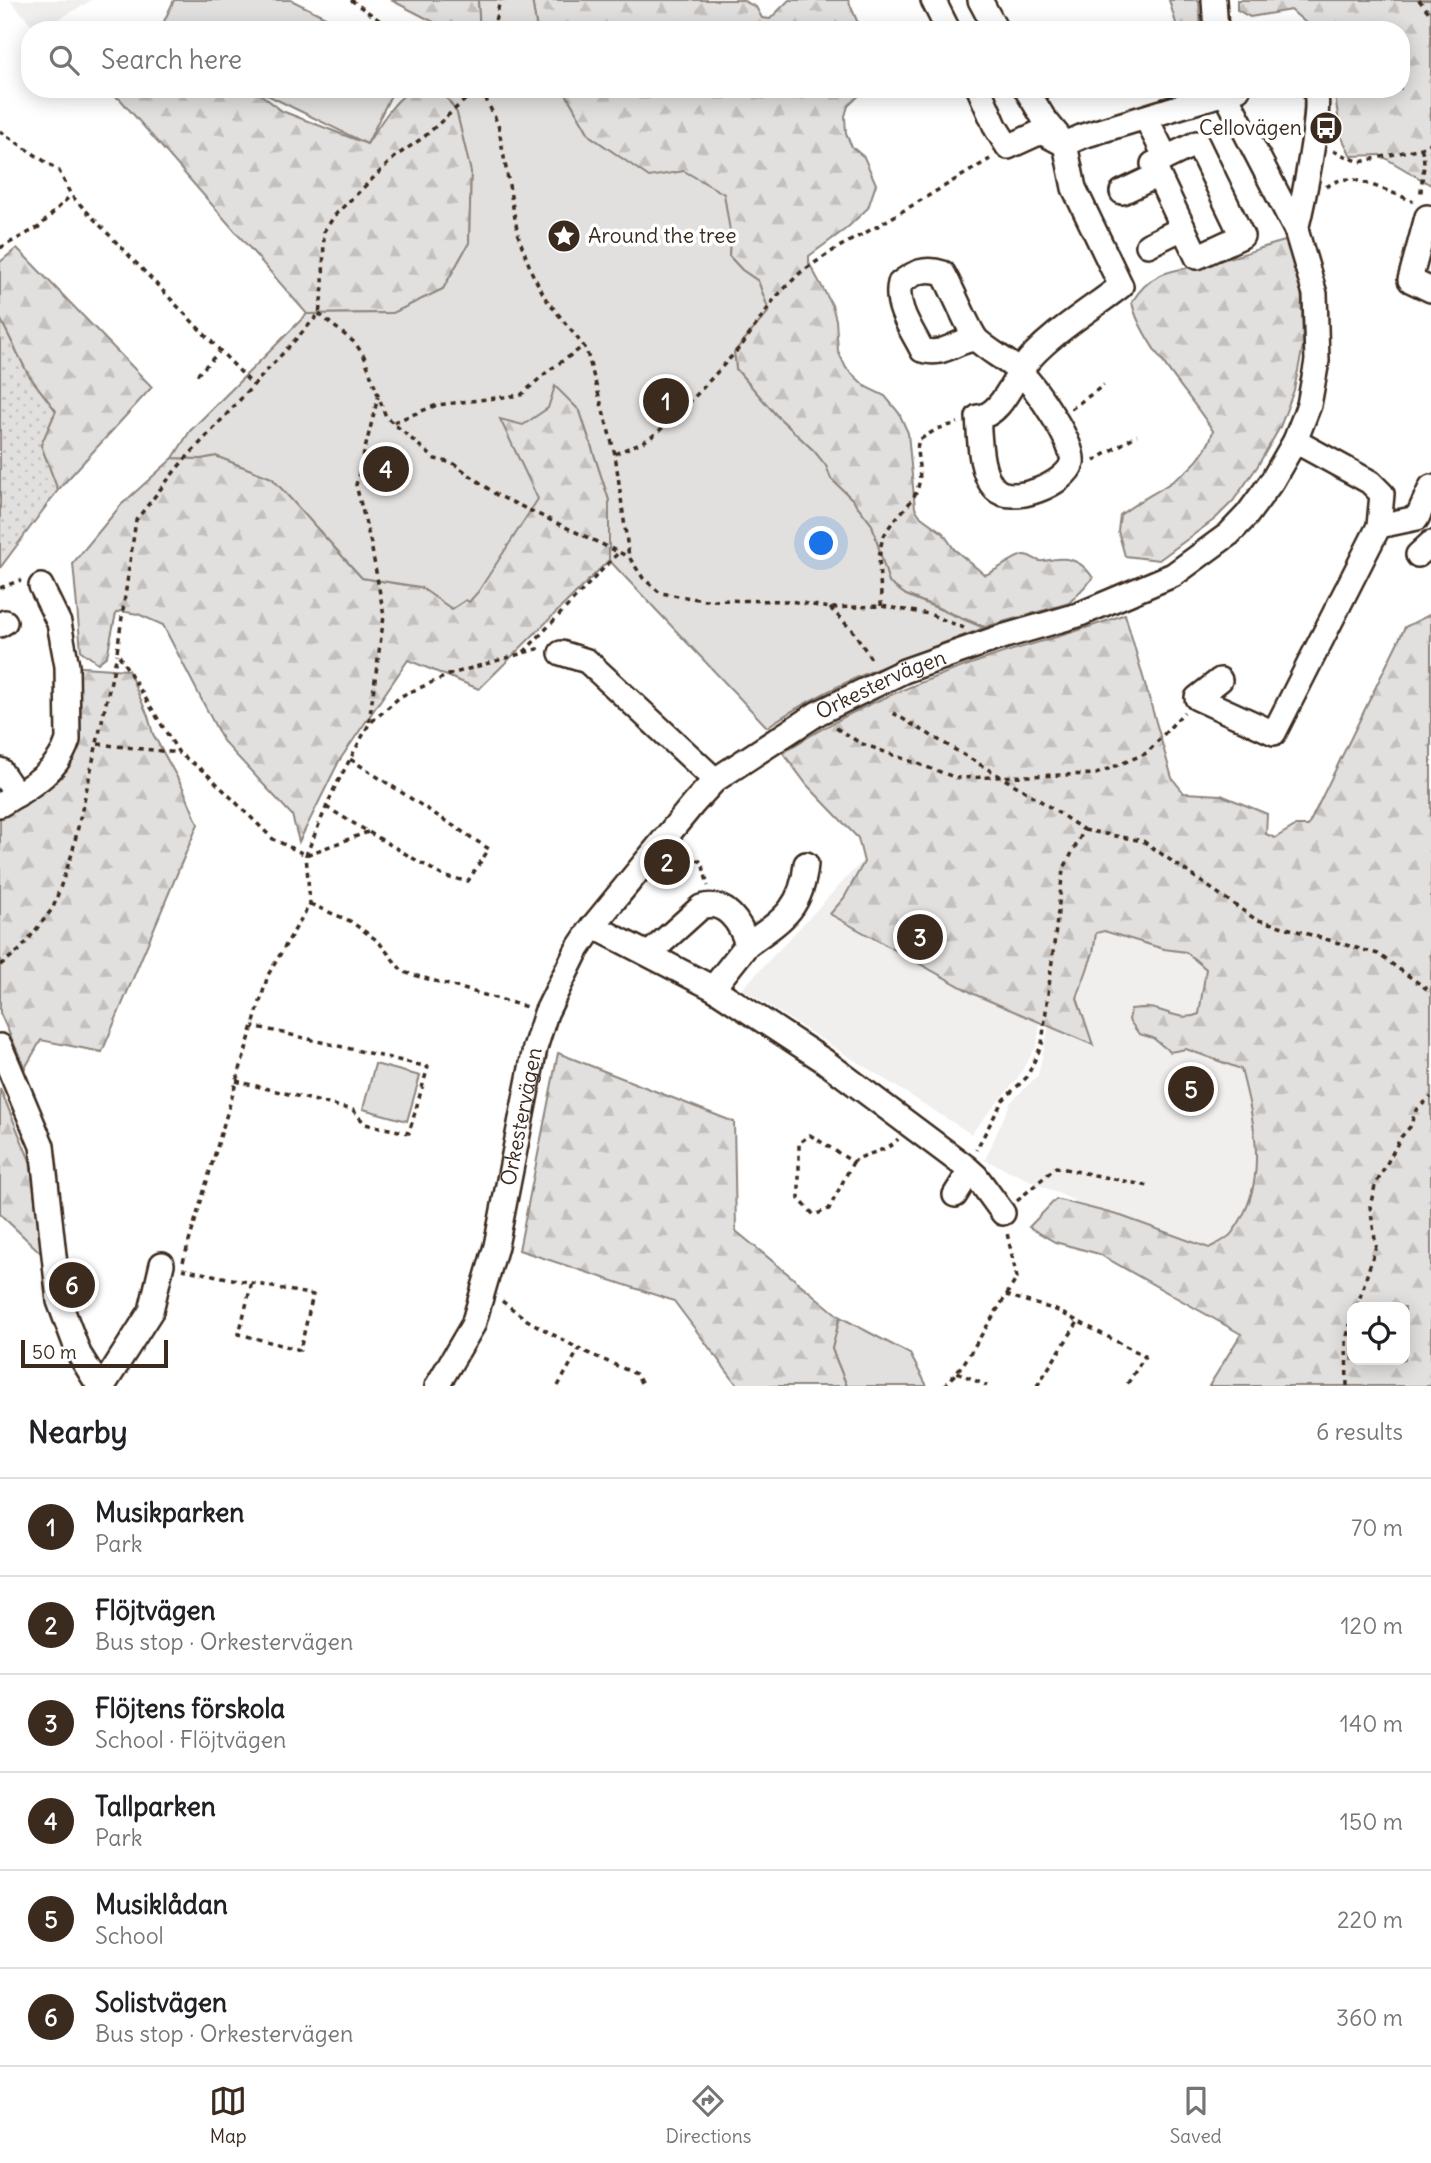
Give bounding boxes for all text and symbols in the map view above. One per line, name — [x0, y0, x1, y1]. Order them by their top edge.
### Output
search box — [21, 21, 1410, 98]
icon: search — [45, 41, 83, 79]
text: Search here — [101, 43, 242, 76]
bus stop icon: Cellovägen — [1307, 109, 1345, 147]
place label: Cellovägen — [1199, 114, 1302, 141]
place icon: Around the tree — [545, 217, 583, 255]
place label: Around the tree — [588, 222, 737, 249]
pin: 1 — [643, 375, 689, 427]
pin: 4 — [363, 443, 409, 495]
your location — [804, 526, 838, 560]
street label: Orkestervägen — [811, 643, 949, 725]
pin: 2 — [644, 836, 690, 888]
pin: 3 — [897, 911, 943, 963]
street label: Orkestervägen — [494, 1045, 548, 1188]
pin: 5 — [1168, 1063, 1214, 1115]
pin: 6 — [49, 1259, 95, 1311]
map controls — [1347, 1302, 1410, 1365]
button: locate — [1347, 1302, 1410, 1365]
scale bar — [21, 1337, 168, 1369]
text: 50 m — [32, 1340, 77, 1364]
text: Nearby — [28, 1413, 128, 1451]
text: 6 results — [1316, 1417, 1403, 1446]
text: Musikparken — [95, 1496, 244, 1529]
text: 1 — [46, 1513, 56, 1542]
text: 70 m — [1351, 1513, 1403, 1542]
text: Park — [95, 1529, 143, 1558]
text: Flöjtvägen — [95, 1594, 216, 1627]
text: 2 — [45, 1611, 57, 1640]
text: 120 m — [1340, 1611, 1403, 1640]
text: Bus stop · Orkestervägen — [95, 1627, 353, 1656]
text: Flöjtens förskola — [95, 1692, 285, 1725]
text: 3 — [44, 1709, 58, 1738]
text: 140 m — [1340, 1709, 1403, 1738]
text: School · Flöjtvägen — [95, 1725, 286, 1754]
text: Tallparken — [95, 1790, 216, 1823]
text: 4 — [44, 1807, 58, 1836]
text: 150 m — [1340, 1807, 1403, 1836]
text: Park — [95, 1823, 143, 1852]
text: Musiklådan — [95, 1888, 228, 1921]
text: 5 — [44, 1905, 58, 1934]
text: 220 m — [1337, 1905, 1403, 1934]
text: School — [95, 1921, 164, 1950]
text: Solistvägen — [95, 1986, 227, 2019]
text: 6 — [44, 2003, 58, 2032]
text: 360 m — [1336, 2003, 1403, 2032]
text: Bus stop · Orkestervägen — [95, 2019, 353, 2048]
tab: Map — [209, 2082, 247, 2148]
tab: Directions — [666, 2082, 751, 2148]
tab: Saved — [1170, 2082, 1222, 2148]

